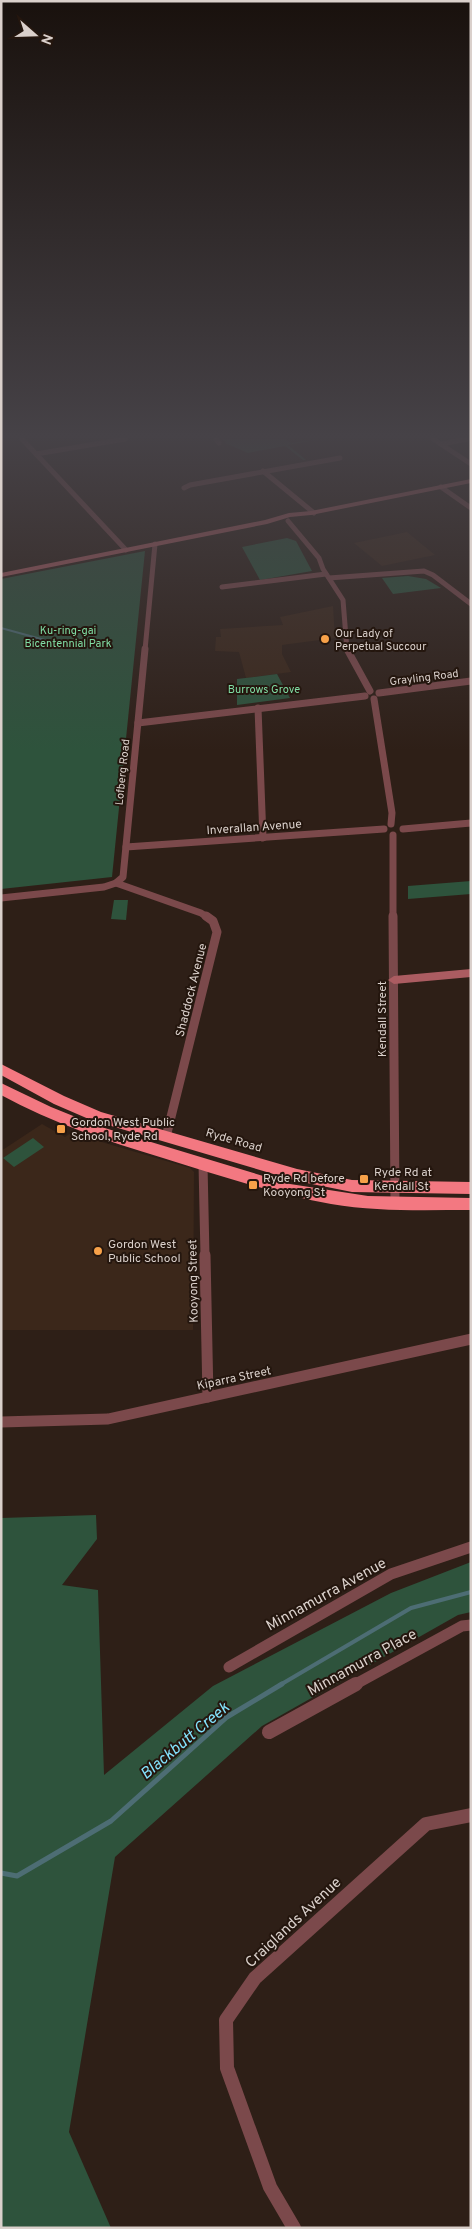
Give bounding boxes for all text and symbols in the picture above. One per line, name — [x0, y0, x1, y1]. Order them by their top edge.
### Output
north arrow — [10, 10, 60, 60]
text: N — [36, 31, 56, 47]
park label: Ku-ring-gai Bicentennial Park — [24, 624, 112, 651]
place label: Our Lady of Perpetual Succour — [335, 627, 427, 654]
marker: Our Lady of Perpetual Succour — [319, 633, 331, 645]
street label: Grayling Road — [389, 667, 459, 689]
park label: Burrows Grove — [228, 683, 300, 697]
street label: Lofberg Road — [113, 738, 133, 806]
street label: Inverallan Avenue — [206, 817, 302, 839]
street label: Shaddock Avenue — [173, 942, 211, 1039]
street label: Kendall Street — [375, 981, 391, 1057]
place label: Gordon West Public School, Ryde Rd — [71, 1115, 175, 1145]
marker: Gordon West Public School, Ryde Rd — [55, 1123, 67, 1135]
street label: Ryde Road — [204, 1125, 264, 1157]
place label: Ryde Rd at Kendall St — [374, 1165, 432, 1195]
place label: Ryde Rd before Kooyong St — [263, 1171, 345, 1201]
marker: Ryde Rd at Kendall St — [358, 1173, 370, 1185]
marker: Ryde Rd before Kooyong St — [247, 1179, 259, 1191]
place label: Gordon West Public School — [108, 1237, 181, 1267]
street label: Kooyong Street — [185, 1239, 203, 1323]
marker: Gordon West Public School — [92, 1245, 104, 1257]
street label: Kiparra Street — [196, 1363, 273, 1395]
street label: Minnamurra Avenue — [263, 1554, 390, 1636]
street label: Minnamurra Place — [305, 1625, 421, 1701]
water label: Blackbutt Creek — [137, 1698, 235, 1785]
street label: Craiglands Avenue — [242, 1874, 346, 1973]

